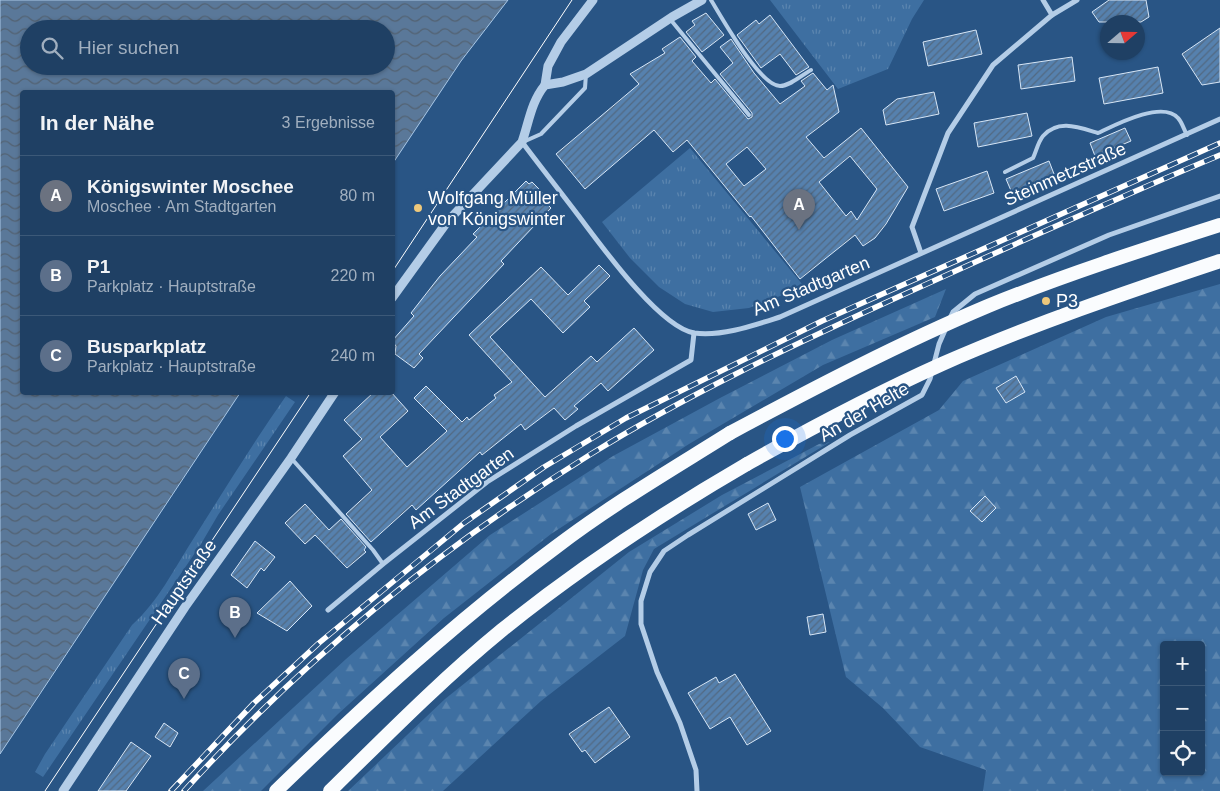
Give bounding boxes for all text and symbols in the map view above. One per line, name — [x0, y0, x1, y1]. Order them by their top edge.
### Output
north arrow — [1100, 15, 1145, 60]
search box — [20, 20, 395, 75]
icon: search — [38, 34, 66, 62]
text: Hier suchen — [78, 37, 179, 58]
text: In der Nähe — [40, 111, 154, 134]
text: 3 Ergebnisse — [282, 114, 375, 131]
street label: Steinmetzstraße — [1001, 138, 1129, 210]
text: Königswinter Moschee — [87, 176, 294, 197]
text: A — [50, 187, 62, 204]
text: 80 m — [339, 187, 375, 204]
place label: Wolfgang Müller von Königswinter — [428, 188, 565, 229]
pin: A — [783, 189, 815, 230]
text: Moschee · Am Stadtgarten — [87, 198, 276, 215]
marker: Wolfgang Müller von Königswinter — [412, 202, 424, 214]
street label: Am Stadtgarten — [750, 252, 872, 320]
text: P1 — [87, 256, 110, 277]
text: B — [50, 267, 62, 284]
text: 220 m — [331, 267, 375, 284]
text: Parkplatz · Hauptstraße — [87, 278, 256, 295]
place label: P3 — [1056, 291, 1078, 311]
marker: P3 — [1040, 295, 1052, 307]
text: Busparkplatz — [87, 336, 206, 357]
text: C — [50, 347, 62, 364]
text: 240 m — [331, 347, 375, 364]
text: Parkplatz · Hauptstraße — [87, 358, 256, 375]
street label: An der Helte — [816, 378, 912, 446]
your location — [772, 426, 798, 452]
street label: Am Stadtgarten — [405, 443, 517, 533]
street label: Hauptstraße — [147, 536, 221, 628]
pin: B — [219, 597, 251, 638]
map controls — [1160, 641, 1205, 776]
button: + — [1160, 641, 1205, 686]
pin: C — [168, 658, 200, 699]
button: − — [1160, 686, 1205, 731]
button: locate — [1160, 731, 1205, 776]

